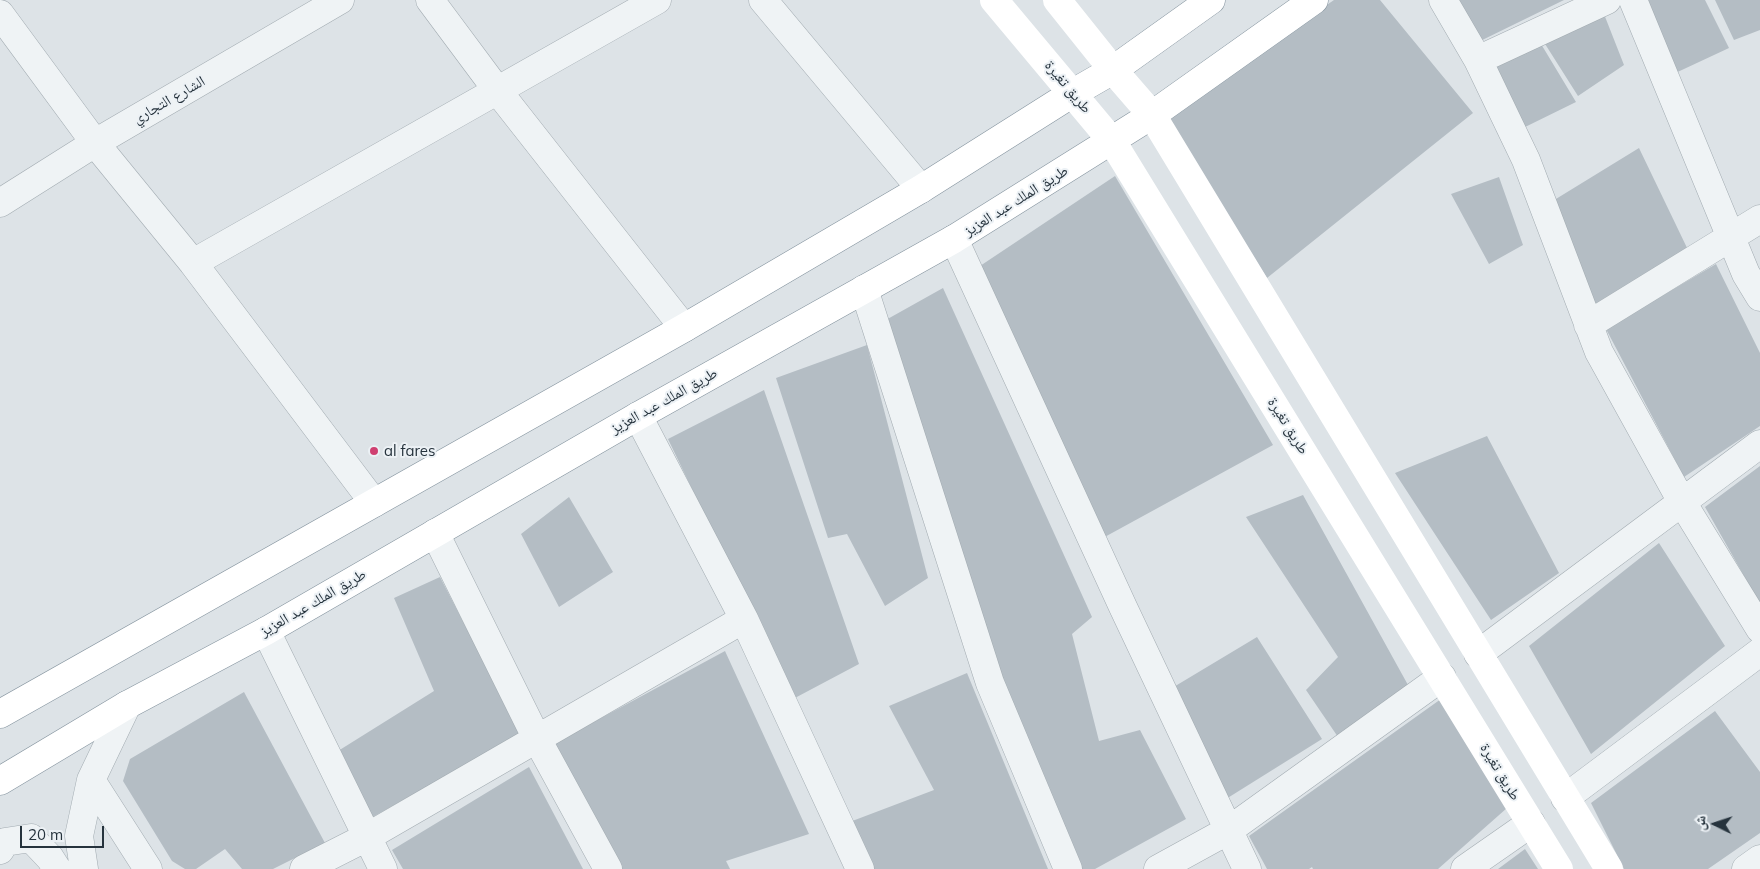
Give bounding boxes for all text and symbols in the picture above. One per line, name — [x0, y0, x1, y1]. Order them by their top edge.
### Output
street label: طريق تغيرة — [1041, 57, 1095, 117]
street label: الشارع التجاري — [130, 72, 208, 128]
street label: طريق الملك عبد العزيز — [961, 162, 1071, 240]
street label: طريق الملك عبد العزيز — [607, 364, 721, 438]
street label: طريق تغيرة — [1264, 394, 1312, 458]
place label: al fares — [384, 442, 435, 460]
marker: al fares — [368, 445, 380, 457]
street label: طريق الملك عبد العزيز — [257, 565, 369, 641]
street label: طريق تغيرة — [1476, 740, 1524, 804]
north arrow — [1690, 799, 1740, 849]
text: ش — [1691, 815, 1710, 831]
scale bar — [22, 816, 106, 848]
text: 20 m — [28, 825, 63, 844]

